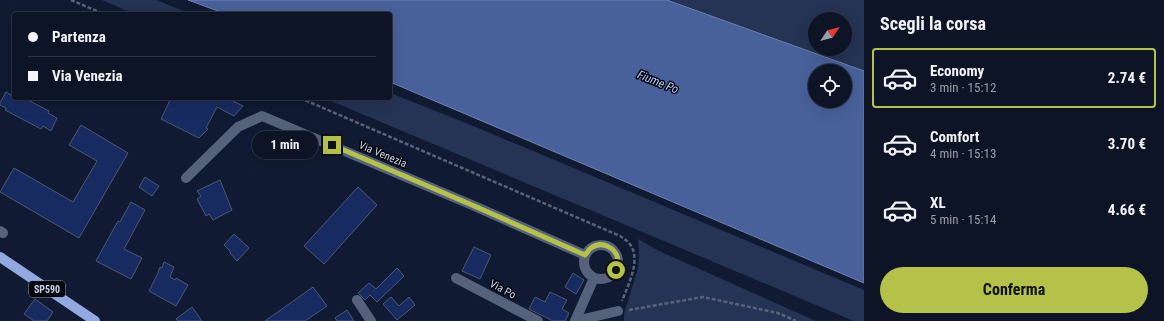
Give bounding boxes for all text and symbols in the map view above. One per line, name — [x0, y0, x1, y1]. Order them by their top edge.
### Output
north arrow — [808, 12, 852, 56]
map controls — [808, 12, 852, 108]
text: Scegli la corsa — [880, 13, 986, 34]
text: Partenza — [52, 28, 106, 46]
icon: car — [882, 60, 918, 96]
text: Economy — [930, 62, 984, 80]
button: locate — [808, 64, 852, 108]
text: Via Venezia — [52, 67, 123, 85]
water label: Fiume Po — [635, 67, 681, 97]
text: 2.74 € — [1108, 69, 1146, 87]
text: 3 min · 15:12 — [930, 80, 996, 95]
icon: car — [882, 126, 918, 162]
text: Comfort — [930, 128, 979, 146]
callout: 1 min — [252, 131, 318, 159]
text: 3.70 € — [1108, 135, 1146, 153]
route end — [323, 136, 341, 154]
text: 1 min — [271, 137, 299, 152]
street label: Via Venezia — [357, 139, 409, 170]
text: 4 min · 15:13 — [930, 146, 996, 161]
icon: car — [882, 192, 918, 228]
text: XL — [930, 194, 946, 212]
text: 4.66 € — [1108, 201, 1146, 219]
text: 5 min · 15:14 — [930, 212, 996, 227]
route start — [607, 261, 625, 279]
button: Conferma — [880, 267, 1148, 313]
street label: Via Po — [487, 277, 519, 302]
road number: SP590 — [29, 281, 65, 297]

